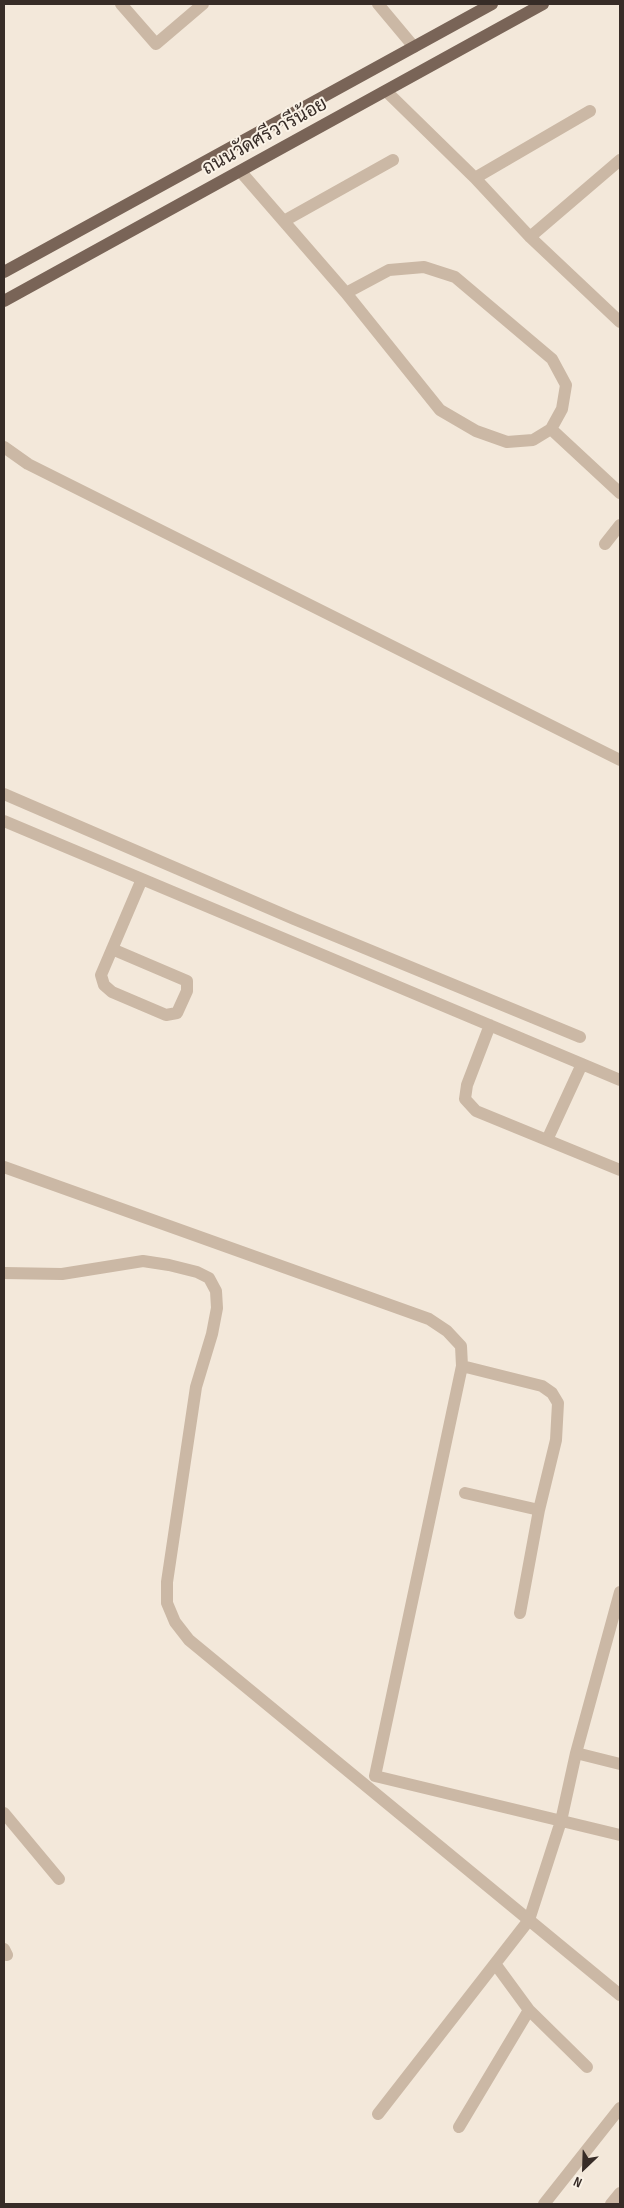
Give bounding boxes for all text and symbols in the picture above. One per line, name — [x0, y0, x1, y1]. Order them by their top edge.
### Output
street label: ถนนวัดศรีวารีน้อย — [199, 93, 331, 181]
north arrow — [559, 2143, 609, 2193]
text: N — [571, 2173, 585, 2191]

